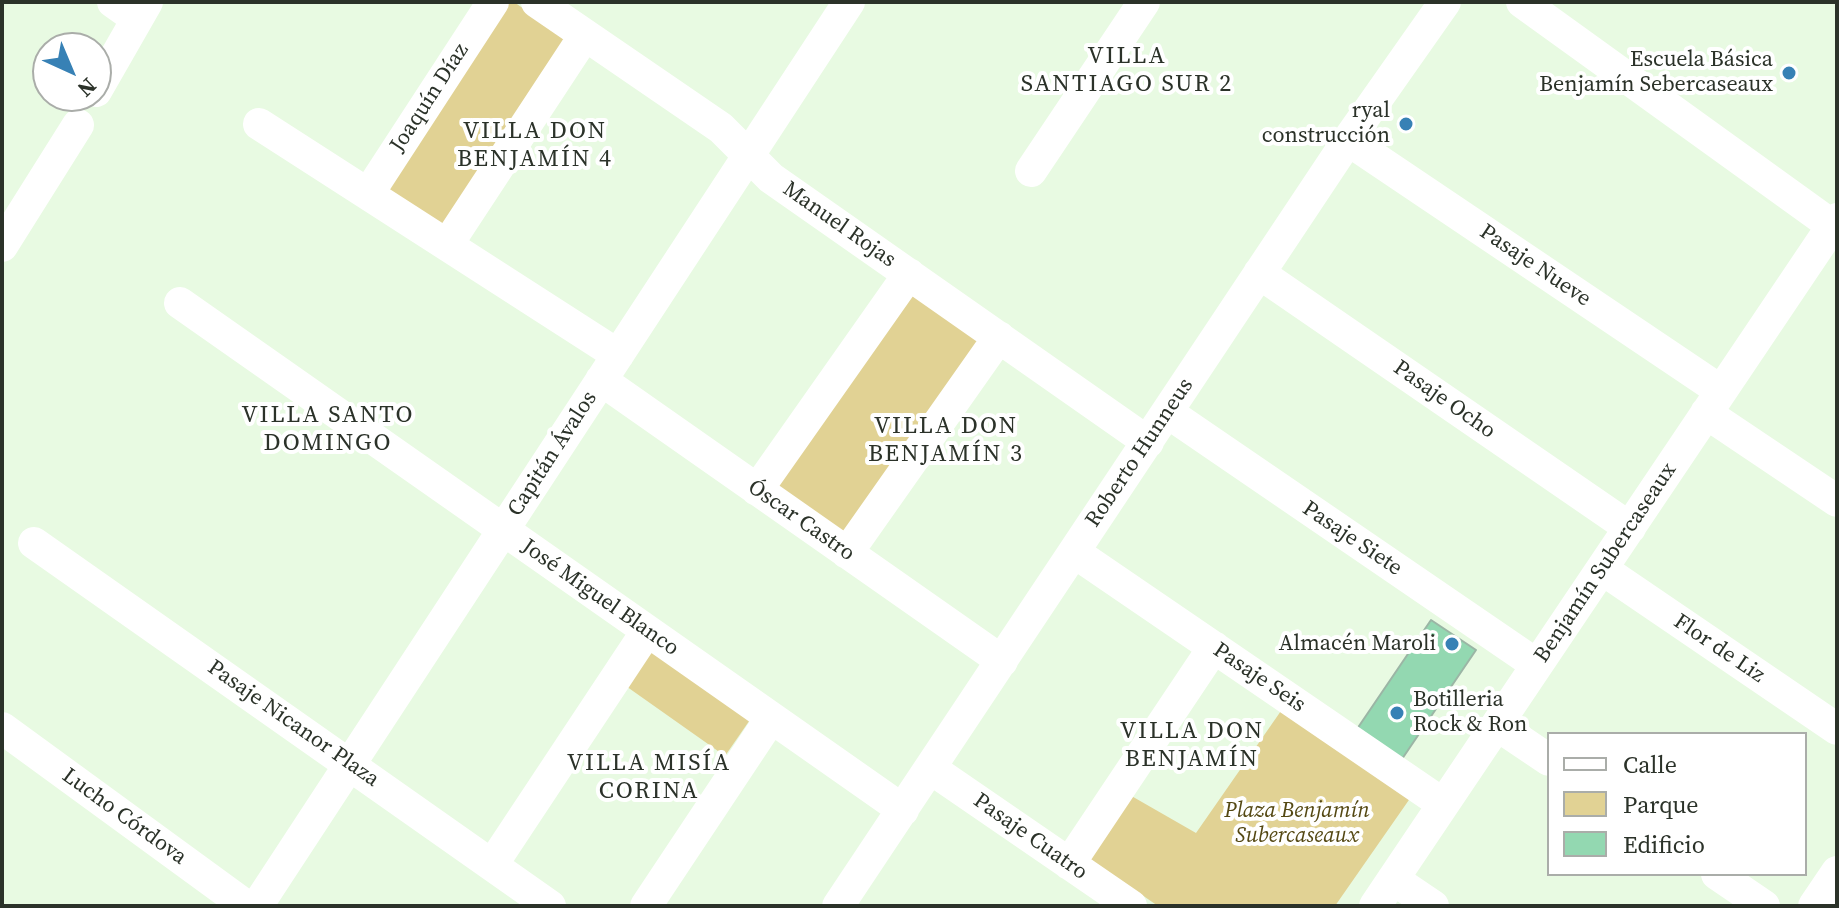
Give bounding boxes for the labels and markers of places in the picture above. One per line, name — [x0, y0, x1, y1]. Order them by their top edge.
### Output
place label: Escuela Básica Benjamín Sebercaseaux — [1539, 47, 1773, 98]
marker: Escuela Básica Benjamín Sebercaseaux — [1780, 64, 1798, 82]
place label: ryal construcción — [1262, 98, 1390, 150]
marker: ryal construcción — [1397, 115, 1415, 133]
place label: Almacén Maroli — [1279, 631, 1436, 657]
marker: Almacén Maroli — [1443, 635, 1461, 653]
place label: Botilleria Rock & Ron — [1413, 687, 1527, 738]
marker: Botilleria Rock & Ron — [1388, 704, 1406, 722]

